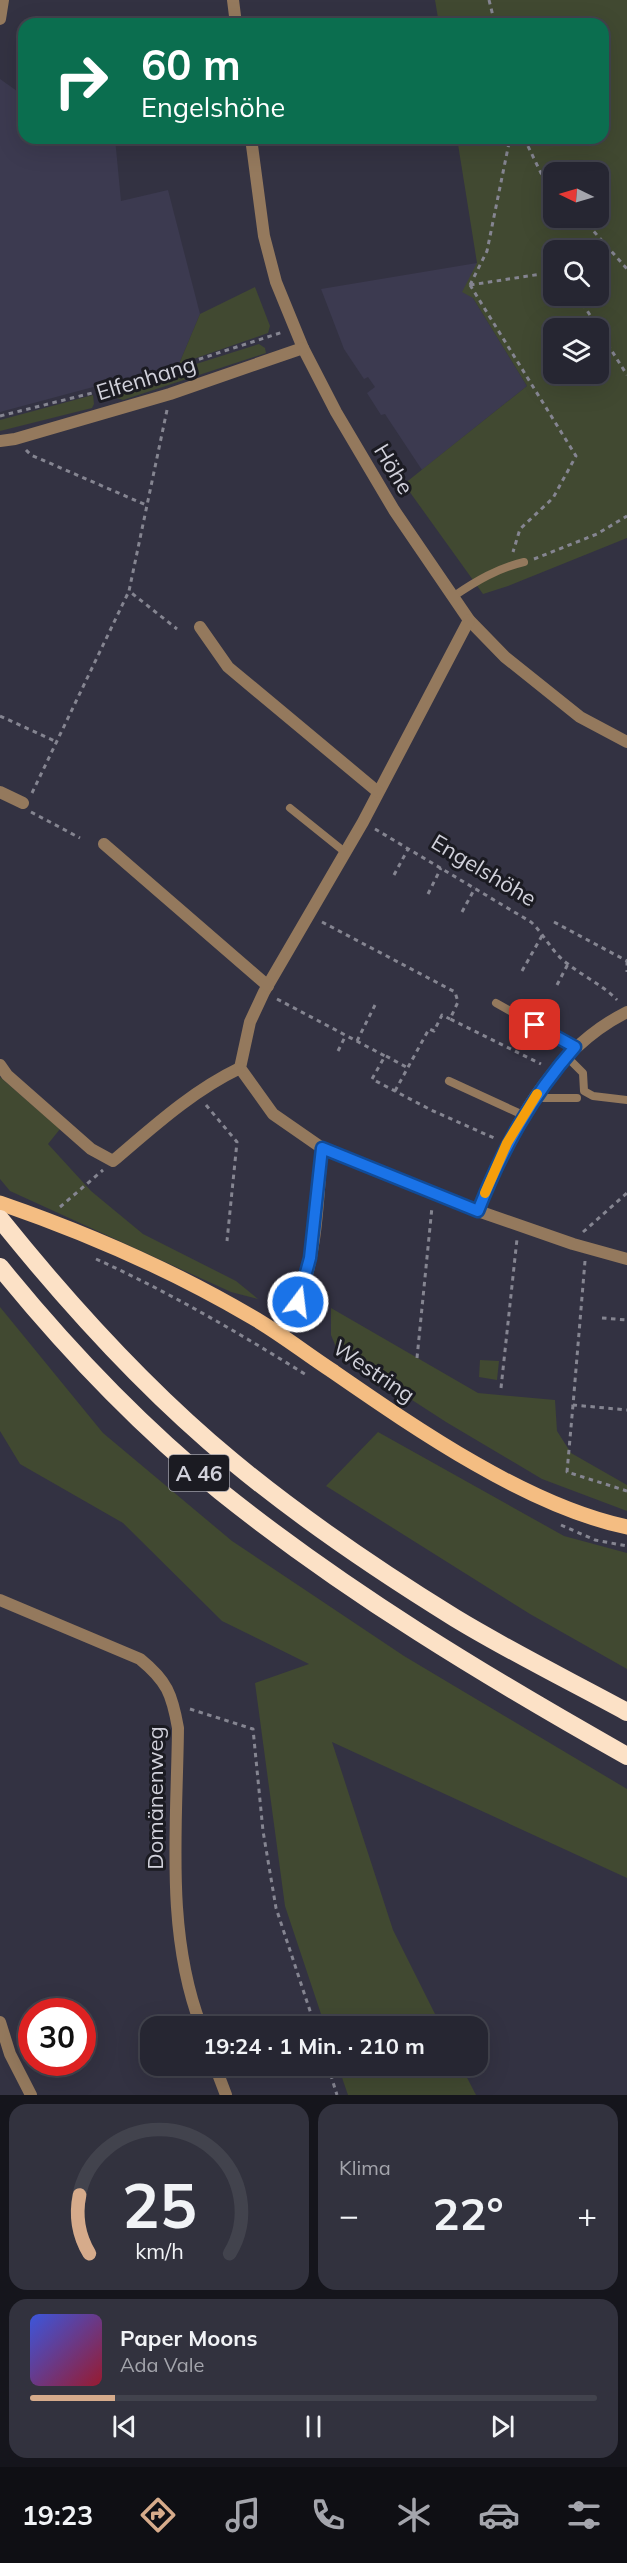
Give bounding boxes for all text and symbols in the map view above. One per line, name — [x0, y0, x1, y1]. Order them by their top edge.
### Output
text: 60 m — [141, 38, 241, 91]
icon: right — [42, 42, 120, 120]
text: Engelshöhe — [141, 90, 285, 124]
north arrow — [543, 162, 609, 228]
map controls — [543, 162, 609, 384]
button: search — [543, 240, 609, 306]
button: layers — [543, 318, 609, 384]
street label: Elfenhang — [93, 350, 199, 406]
street label: Höhe — [368, 439, 420, 499]
street label: Engelshöhe — [426, 828, 542, 912]
pin — [509, 999, 560, 1050]
icon: arrive — [518, 1008, 551, 1041]
position arrow — [266, 1270, 330, 1334]
street label: Westring — [328, 1333, 420, 1409]
road number: A 46 — [169, 1455, 229, 1491]
street label: Domänenweg — [141, 1726, 169, 1870]
speed limit sign: 30 — [18, 1998, 96, 2076]
text: 19:24 · 1 Min. · 210 m — [203, 2032, 425, 2060]
text: Klima — [339, 2155, 391, 2180]
text: 25 — [122, 2165, 196, 2244]
text: 22° — [432, 2185, 504, 2241]
text: − — [339, 2194, 359, 2235]
text: + — [577, 2194, 597, 2235]
text: km/h — [135, 2237, 183, 2264]
text: Paper Moons — [120, 2324, 258, 2352]
text: Ada Vale — [120, 2352, 204, 2377]
icon: previous — [108, 2410, 141, 2443]
icon: pause — [297, 2410, 330, 2443]
icon: next — [486, 2410, 519, 2443]
icon: directions — [137, 2494, 179, 2536]
icon: music — [222, 2494, 264, 2536]
icon: phone — [307, 2494, 349, 2536]
icon: climate — [393, 2494, 435, 2536]
icon: car — [478, 2494, 520, 2536]
icon: filters — [563, 2494, 605, 2536]
text: 19:23 — [22, 2498, 93, 2532]

